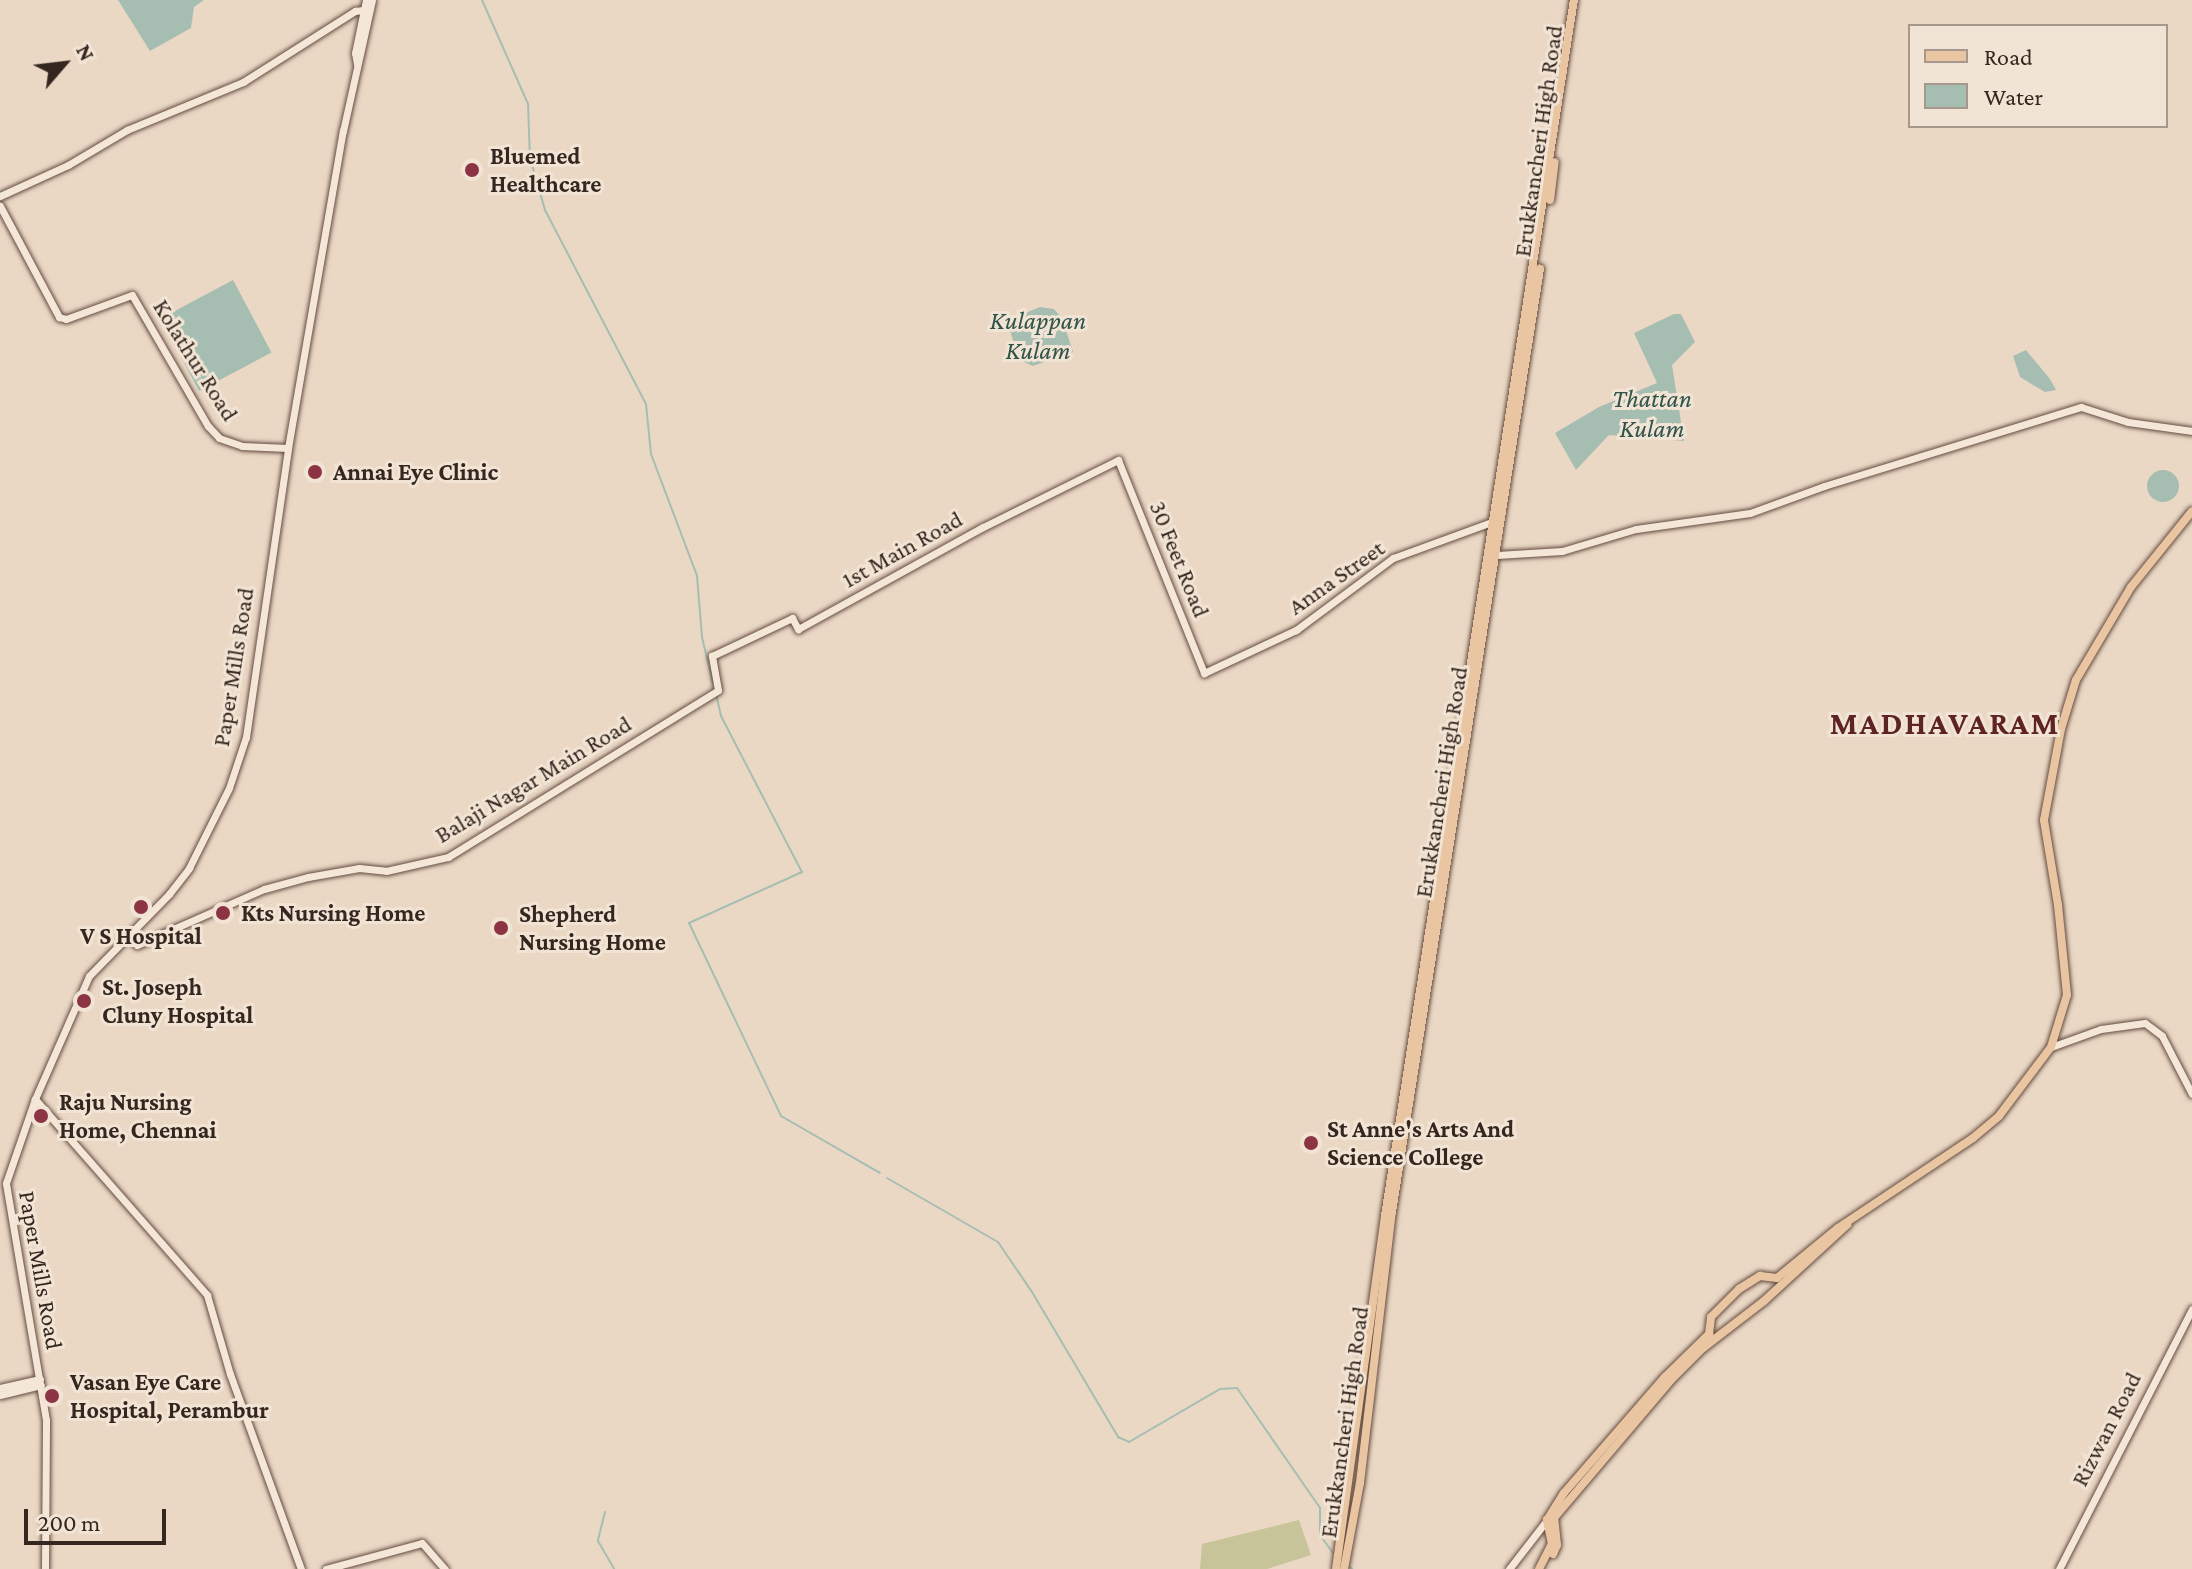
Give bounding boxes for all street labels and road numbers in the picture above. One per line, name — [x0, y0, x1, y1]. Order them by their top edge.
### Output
street label: Erukkancheri High Road — [1508, 23, 1568, 259]
street label: Kolathur Road — [147, 294, 245, 426]
street label: 30 Feet Road — [1144, 497, 1216, 621]
street label: 1st Main Road — [837, 504, 967, 594]
street label: Anna Street — [1282, 533, 1390, 621]
street label: Paper Mills Road — [206, 586, 260, 748]
street label: Erukkancheri High Road — [1409, 665, 1473, 899]
street label: Balaji Nagar Main Road — [430, 709, 636, 849]
street label: Paper Mills Road — [13, 1189, 69, 1351]
street label: Erukkancheri High Road — [1314, 1304, 1374, 1540]
street label: Rizwan Road — [2065, 1367, 2147, 1491]

